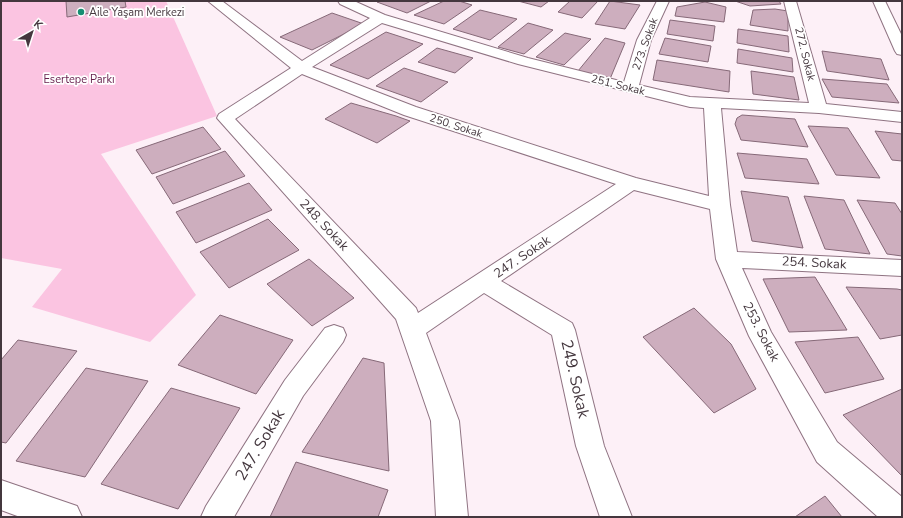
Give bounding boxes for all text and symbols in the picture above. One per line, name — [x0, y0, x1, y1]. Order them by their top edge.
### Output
place label: Aile Yaşam Merkezi — [89, 5, 184, 20]
marker: Aile Yaşam Merkezi — [76, 7, 86, 17]
north arrow — [12, 12, 52, 52]
street label: 273. Sokak — [629, 15, 662, 72]
text: K — [30, 16, 46, 33]
street label: 272. Sokak — [791, 26, 819, 83]
street label: 251. Sokak — [590, 71, 647, 99]
park label: Esertepe Parkı — [44, 72, 114, 87]
street label: 250. Sokak — [428, 110, 485, 142]
street label: 248. Sokak — [295, 195, 353, 255]
street label: 247. Sokak — [490, 231, 554, 283]
street label: 254. Sokak — [781, 252, 847, 274]
street label: 253. Sokak — [738, 299, 784, 365]
street label: 249. Sokak — [555, 338, 595, 421]
street label: 247. Sokak — [230, 404, 290, 485]

